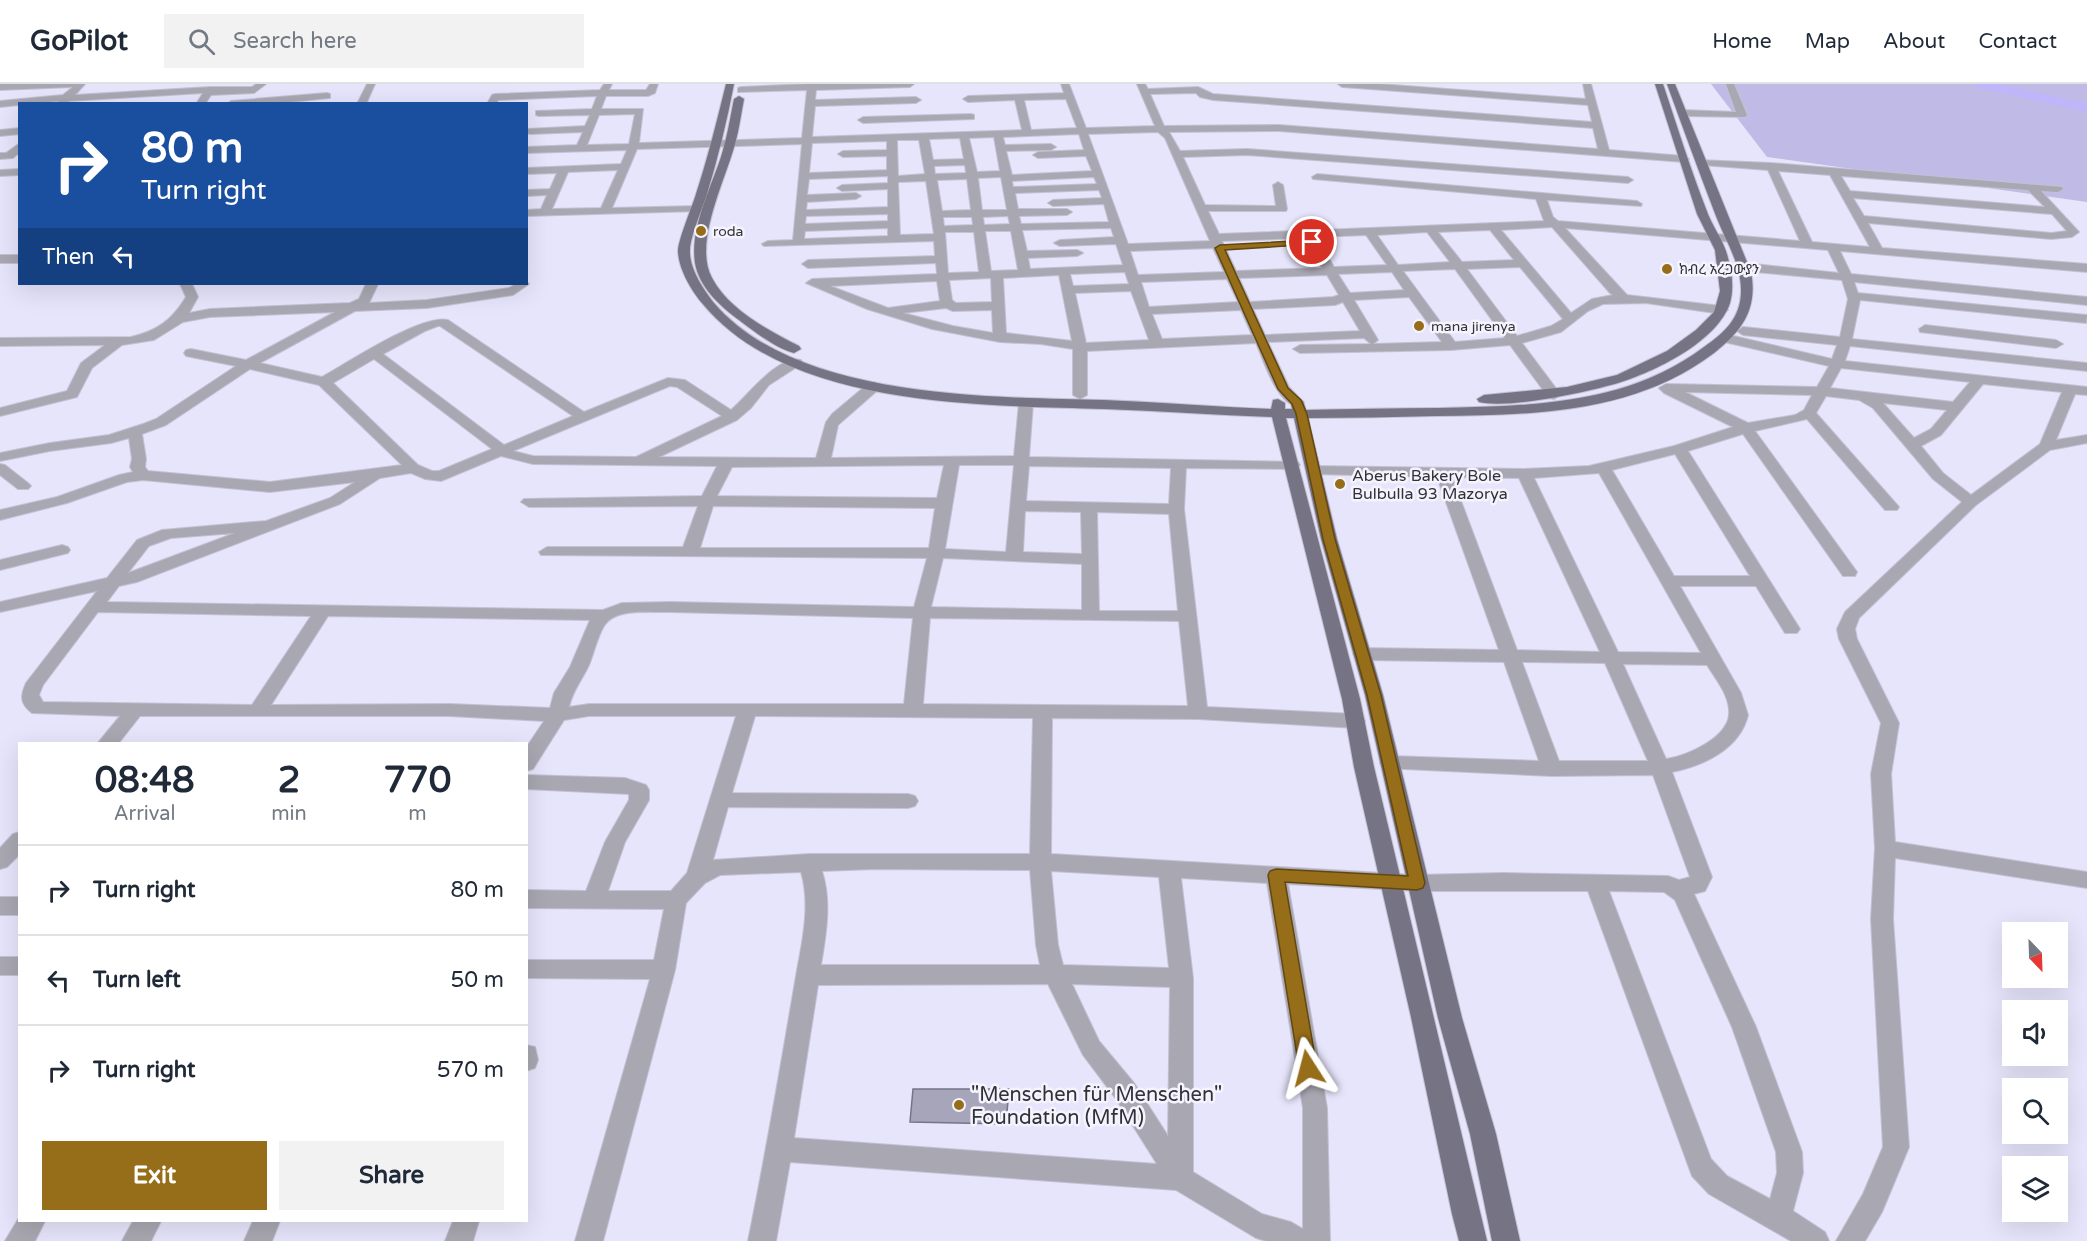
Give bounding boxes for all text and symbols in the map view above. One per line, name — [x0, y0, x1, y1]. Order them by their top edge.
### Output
search box — [164, 14, 584, 68]
text: GoPilot — [30, 24, 128, 58]
icon: search — [185, 25, 218, 58]
text: Search here — [233, 28, 357, 54]
text: Home — [1712, 29, 1772, 54]
text: Map — [1805, 29, 1850, 54]
text: About — [1883, 29, 1945, 54]
text: Contact — [1978, 29, 2057, 54]
text: 80 m — [141, 123, 243, 174]
icon: right — [42, 126, 120, 204]
text: Turn right — [141, 174, 267, 207]
pin — [1286, 216, 1337, 267]
place label: roda — [713, 223, 743, 240]
marker: roda — [694, 224, 708, 238]
icon: arrive — [1295, 225, 1328, 258]
icon: left — [107, 240, 140, 273]
text: Then — [42, 244, 95, 270]
place label: ክብረ አረጋውያን — [1679, 261, 1759, 278]
marker: ክብረ አረጋውያን — [1660, 262, 1674, 276]
place label: mana jirenya — [1431, 318, 1516, 335]
marker: mana jirenya — [1412, 319, 1426, 333]
place label: Aberus Bakery Bole Bulbulla 93 Mazorya — [1352, 466, 1508, 504]
marker: Aberus Bakery Bole Bulbulla 93 Mazorya — [1333, 477, 1347, 491]
text: 08:48 — [95, 759, 195, 802]
text: 2 — [278, 759, 300, 802]
text: 770 — [383, 759, 451, 802]
text: Arrival — [114, 802, 176, 826]
text: min — [271, 802, 307, 826]
text: m — [408, 802, 427, 826]
icon: right — [42, 874, 75, 907]
text: Turn right — [93, 877, 195, 903]
text: 80 m — [450, 877, 504, 903]
north arrow — [2002, 922, 2068, 988]
map controls — [2002, 922, 2068, 1222]
icon: left — [42, 964, 75, 997]
text: Turn left — [93, 967, 181, 993]
text: 50 m — [450, 967, 504, 993]
button: sound — [2002, 1000, 2068, 1066]
position arrow — [1276, 1036, 1340, 1100]
icon: right — [42, 1054, 75, 1087]
text: Turn right — [93, 1057, 195, 1083]
text: 570 m — [437, 1057, 504, 1083]
button: search — [2002, 1078, 2068, 1144]
place label: "Menschen für Menschen" Foundation (MfM) — [971, 1083, 1222, 1130]
marker: "Menschen für Menschen" Foundation (MfM) — [952, 1098, 966, 1112]
button: Exit — [42, 1141, 267, 1210]
button: Share — [279, 1141, 504, 1210]
button: layers — [2002, 1156, 2068, 1222]

